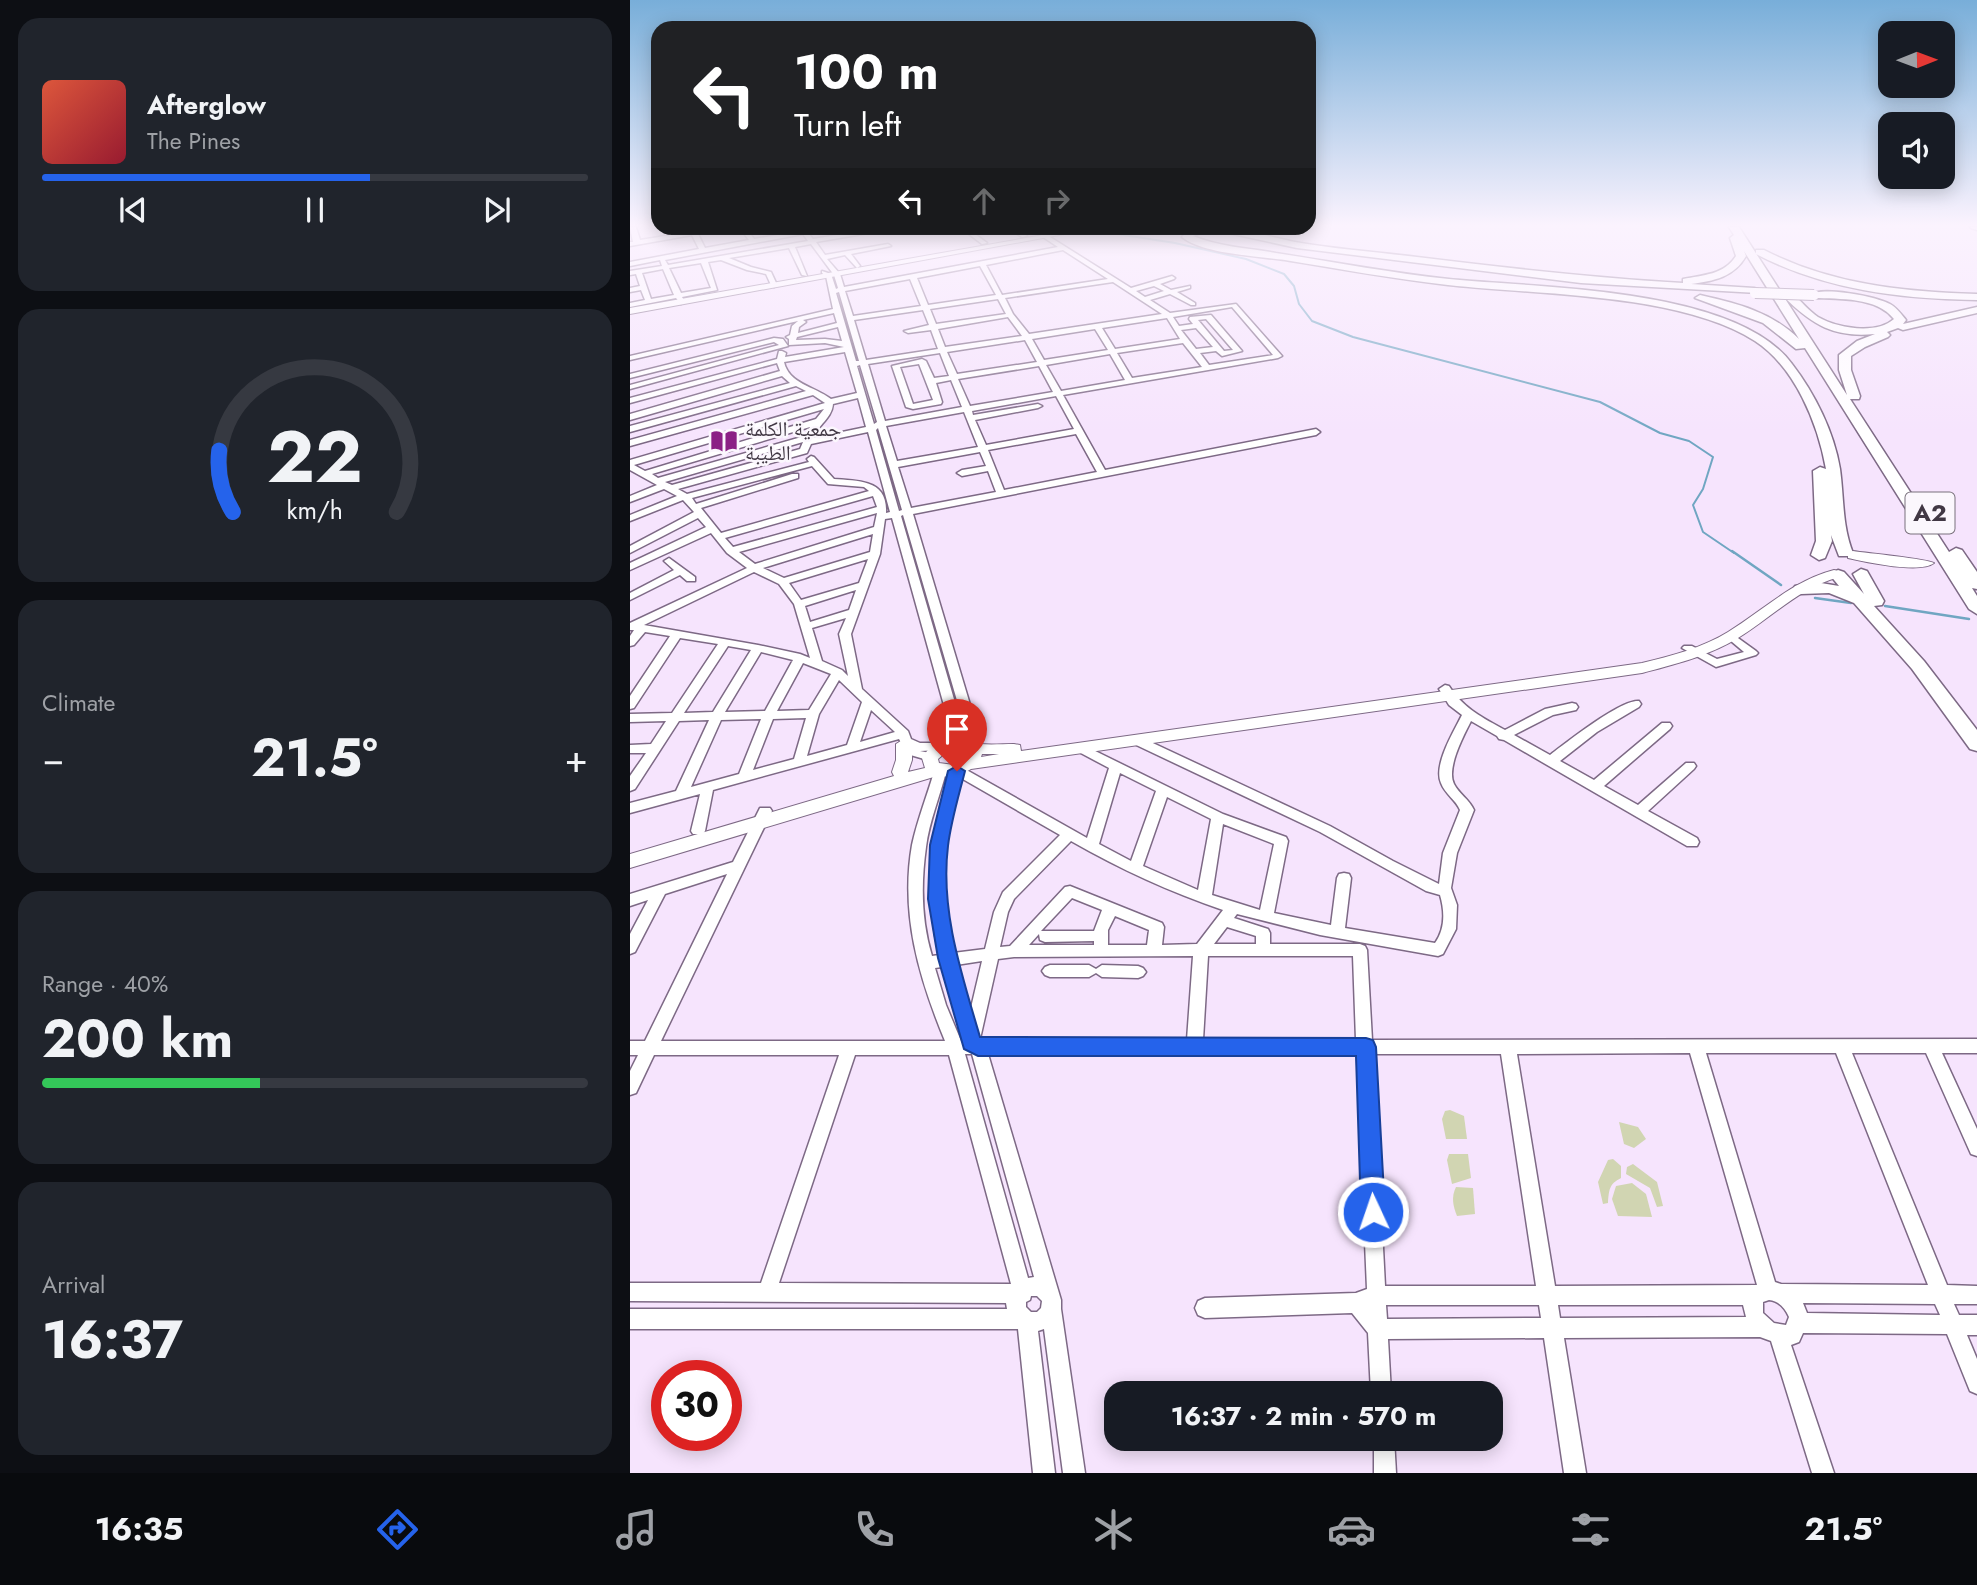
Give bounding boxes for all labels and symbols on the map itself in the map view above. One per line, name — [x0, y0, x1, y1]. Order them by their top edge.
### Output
north arrow — [1878, 21, 1955, 98]
place label: جمعية الكلمة الطيبة — [745, 414, 841, 468]
library icon: جمعية الكلمة الطيبة — [709, 426, 739, 456]
road number: A2 — [1906, 492, 1954, 534]
pin — [927, 699, 987, 771]
position arrow — [1336, 1175, 1410, 1249]
speed limit sign: 30 — [651, 1360, 742, 1451]

